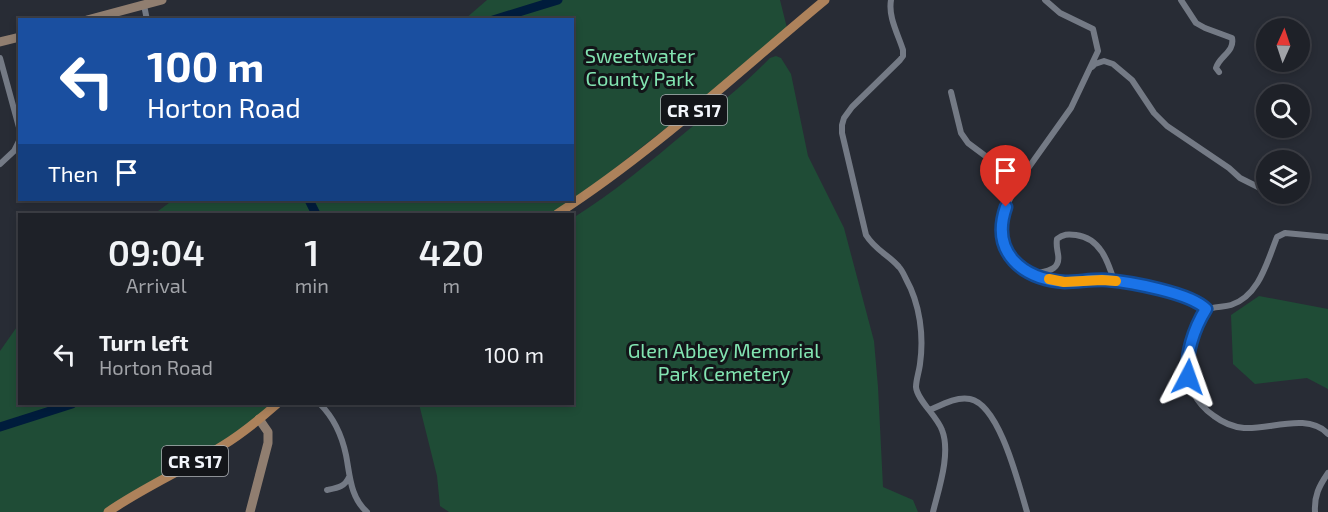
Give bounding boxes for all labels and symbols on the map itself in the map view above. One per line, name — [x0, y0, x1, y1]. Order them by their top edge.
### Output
north arrow — [1256, 18, 1310, 72]
park label: Sweetwater County Park — [585, 43, 695, 90]
road number: CR S17 — [661, 95, 727, 125]
pin — [980, 145, 1031, 207]
park label: Glen Abbey Memorial Park Cemetery — [628, 338, 820, 385]
position arrow — [1156, 345, 1220, 409]
road number: CR S17 — [162, 446, 228, 476]

